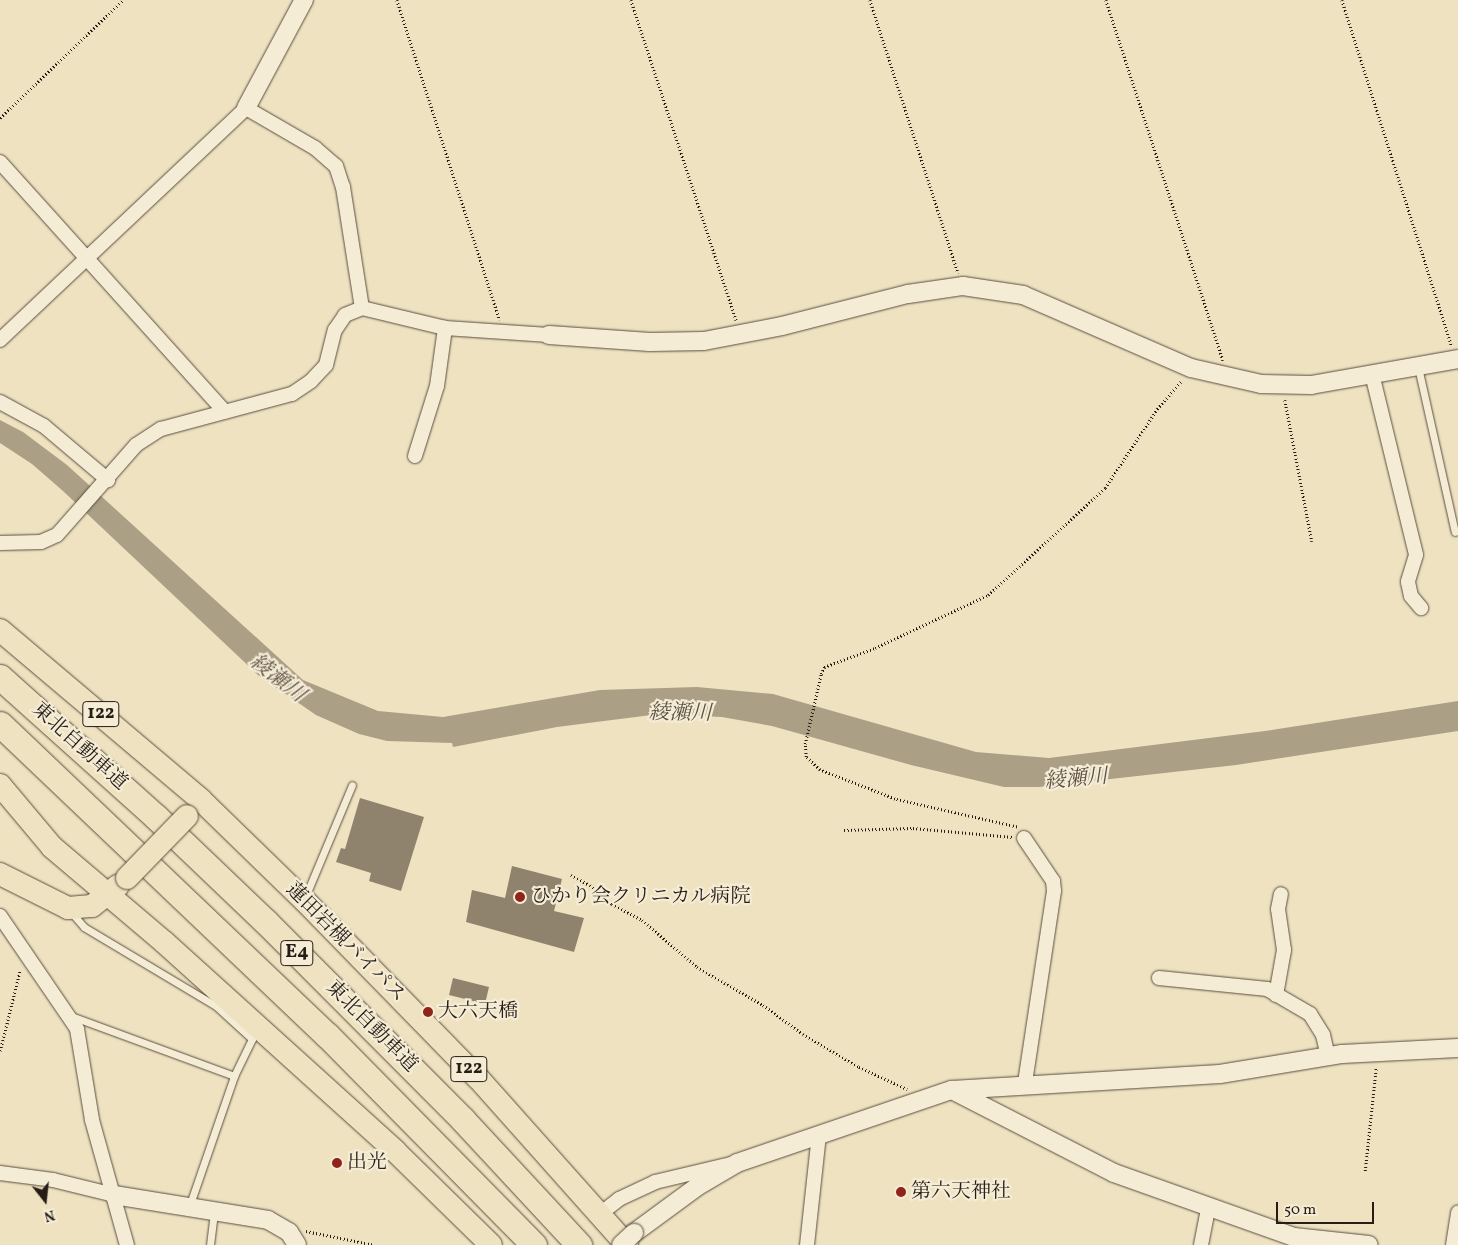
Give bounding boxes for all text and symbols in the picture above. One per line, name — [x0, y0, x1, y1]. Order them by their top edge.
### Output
water label: 綾瀬川 — [244, 650, 310, 708]
street label: 東北自動車道 — [26, 698, 132, 796]
road number: 122 — [82, 698, 120, 731]
water label: 綾瀬川 — [648, 701, 712, 727]
water label: 綾瀬川 — [1044, 765, 1108, 795]
street label: 蓮田岩槻バイパス — [280, 878, 410, 1008]
place label: ひかり会クリニカル病院 — [531, 885, 751, 909]
marker: ひかり会クリニカル病院 — [513, 890, 527, 904]
road number: E4 — [280, 936, 314, 970]
street label: 東北自動車道 — [320, 976, 422, 1078]
place label: 大六天橋 — [438, 1000, 518, 1024]
marker: 大六天橋 — [422, 1006, 434, 1018]
road number: 122 — [450, 1052, 488, 1086]
place label: 出光 — [347, 1151, 387, 1175]
marker: 出光 — [331, 1157, 343, 1169]
north arrow — [20, 1175, 70, 1225]
place label: 第六天神社 — [911, 1180, 1011, 1204]
marker: 第六天神社 — [895, 1186, 907, 1198]
scale bar — [1278, 1192, 1376, 1224]
text: 50 m — [1284, 1200, 1316, 1221]
text: N — [42, 1204, 57, 1225]

